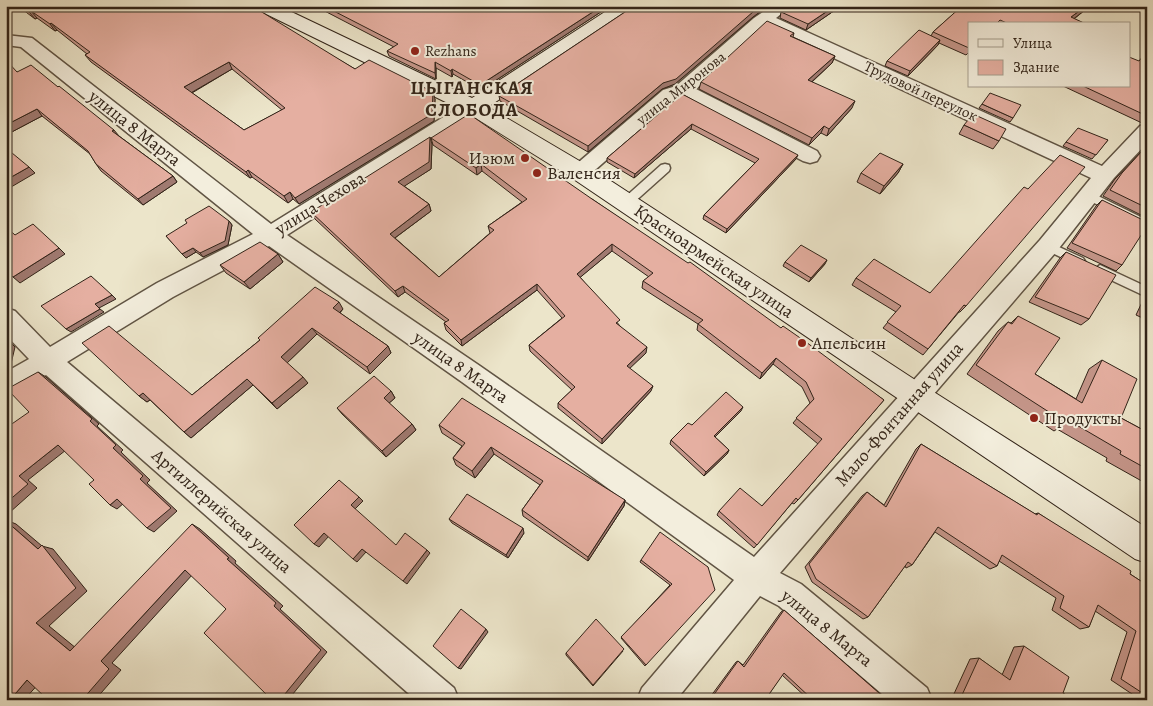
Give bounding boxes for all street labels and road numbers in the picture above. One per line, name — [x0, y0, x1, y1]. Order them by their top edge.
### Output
street label: улица Миронова — [631, 47, 730, 130]
street label: Трудовой переулок — [861, 56, 981, 126]
street label: улица 8 Марта — [83, 84, 187, 172]
street label: улица Чехова — [269, 165, 370, 241]
street label: Красноармейская улица — [629, 198, 799, 324]
street label: улица 8 Марта — [408, 325, 514, 409]
street label: Мало-Фонтанная улица — [829, 336, 969, 491]
street label: Артиллерийская улица — [146, 443, 298, 579]
street label: улица 8 Марта — [776, 583, 878, 673]

